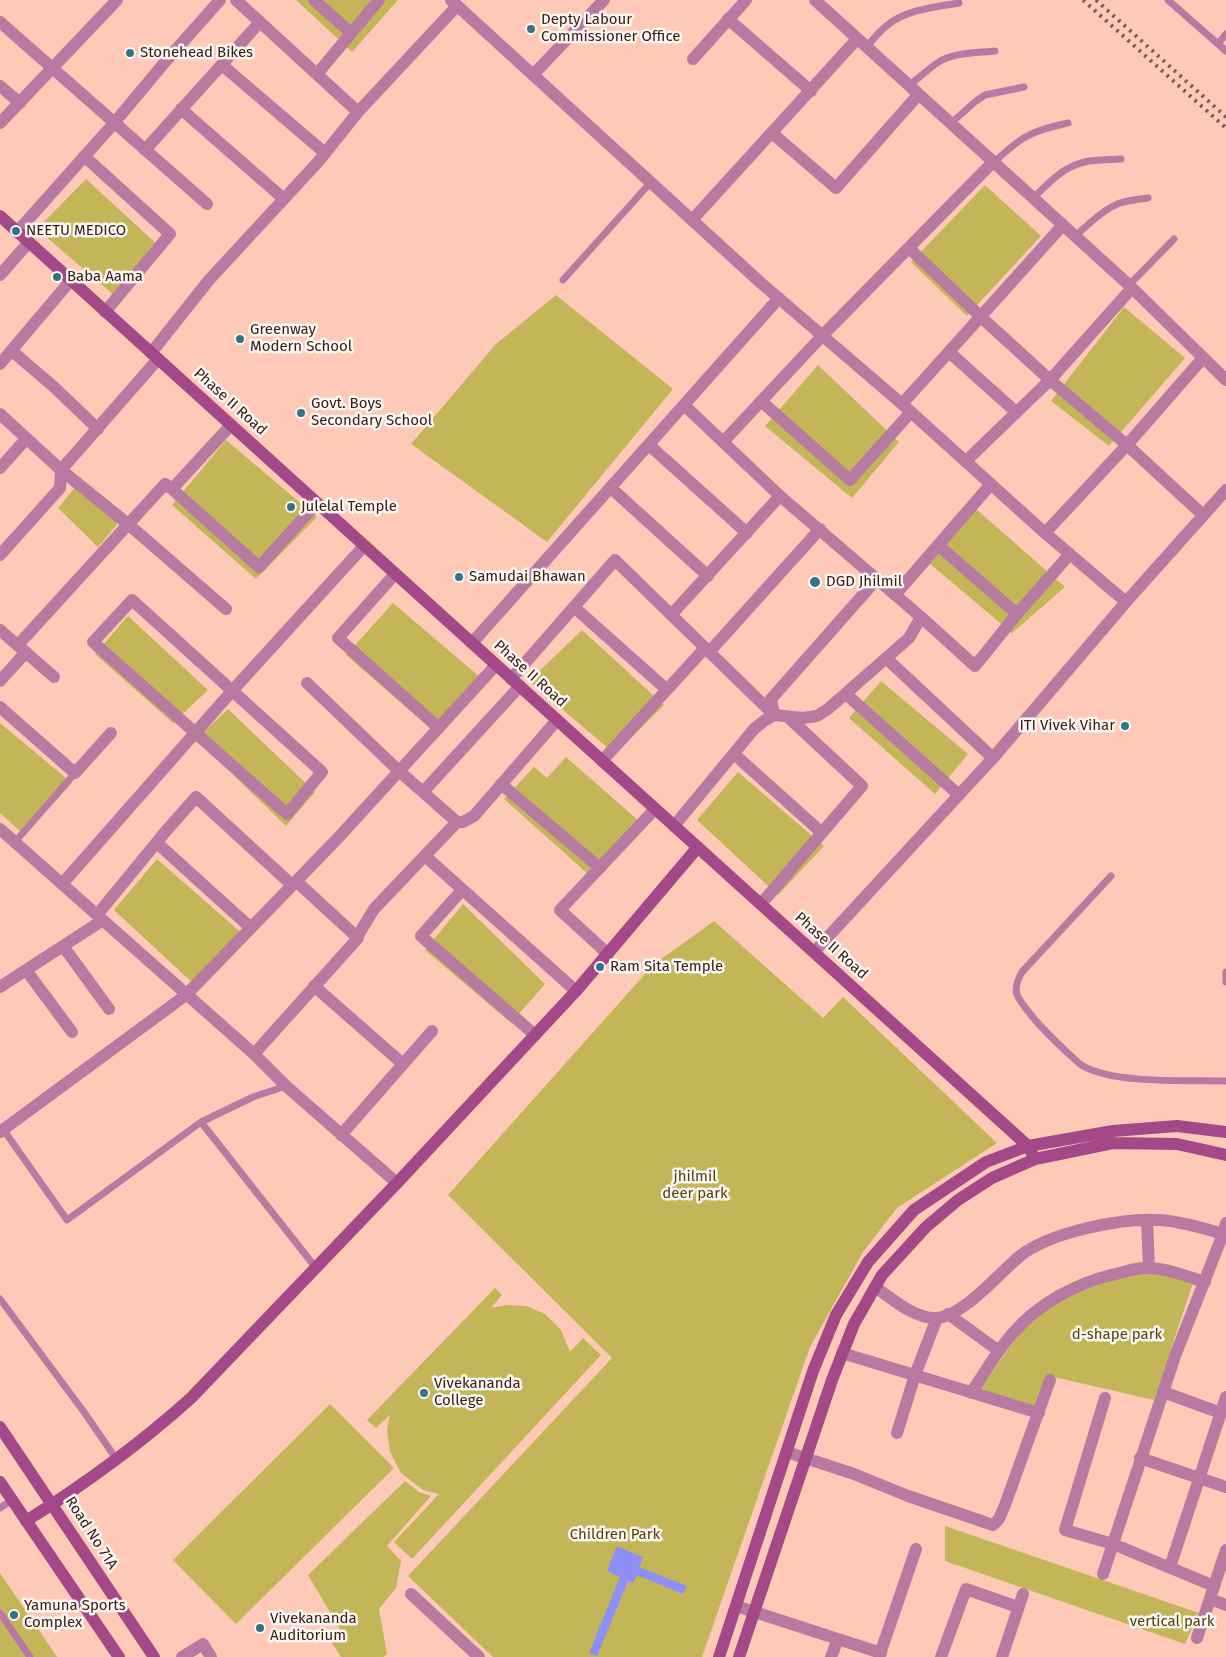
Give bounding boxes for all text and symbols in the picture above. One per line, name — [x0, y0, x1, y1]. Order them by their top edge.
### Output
place label: Depty Labour Commissioner Office — [541, 11, 680, 46]
marker: Depty Labour Commissioner Office — [525, 23, 537, 35]
place label: Stonehead Bikes — [140, 44, 253, 62]
marker: Stonehead Bikes — [124, 47, 136, 59]
place label: NEETU MEDICO — [26, 222, 126, 240]
marker: NEETU MEDICO — [10, 225, 22, 237]
place label: Baba Aama — [67, 268, 143, 286]
marker: Baba Aama — [51, 271, 63, 283]
place label: Greenway Modern School — [250, 321, 352, 356]
marker: Greenway Modern School — [234, 333, 246, 345]
street label: Phase II Road — [190, 365, 270, 439]
place label: Govt. Boys Secondary School — [311, 395, 432, 430]
marker: Govt. Boys Secondary School — [295, 407, 307, 419]
place label: Julelal Temple — [301, 498, 397, 516]
marker: Julelal Temple — [285, 501, 297, 513]
place label: Samudai Bhawan — [469, 568, 586, 586]
marker: Samudai Bhawan — [453, 571, 465, 583]
place label: DGD Jhilmil — [826, 573, 902, 591]
marker: DGD Jhilmil — [808, 575, 822, 589]
street label: Phase II Road — [490, 637, 570, 711]
place label: ITI Vivek Vihar — [1019, 717, 1115, 735]
marker: ITI Vivek Vihar — [1119, 720, 1131, 732]
street label: Phase II Road — [791, 909, 871, 983]
place label: Ram Sita Temple — [610, 958, 723, 976]
marker: Ram Sita Temple — [594, 961, 606, 973]
park label: jhilmil deer park — [662, 1168, 728, 1203]
park label: d-shape park — [1072, 1326, 1162, 1344]
place label: Vivekananda College — [434, 1375, 521, 1410]
marker: Vivekananda College — [418, 1387, 430, 1399]
street label: Road No 71A — [61, 1493, 121, 1573]
park label: Children Park — [570, 1526, 660, 1544]
place label: Yamuna Sports Complex — [24, 1597, 126, 1632]
marker: Yamuna Sports Complex — [8, 1609, 20, 1621]
place label: Vivekananda Auditorium — [270, 1610, 357, 1645]
park label: vertical park — [1130, 1613, 1214, 1631]
marker: Vivekananda Auditorium — [254, 1622, 266, 1634]

